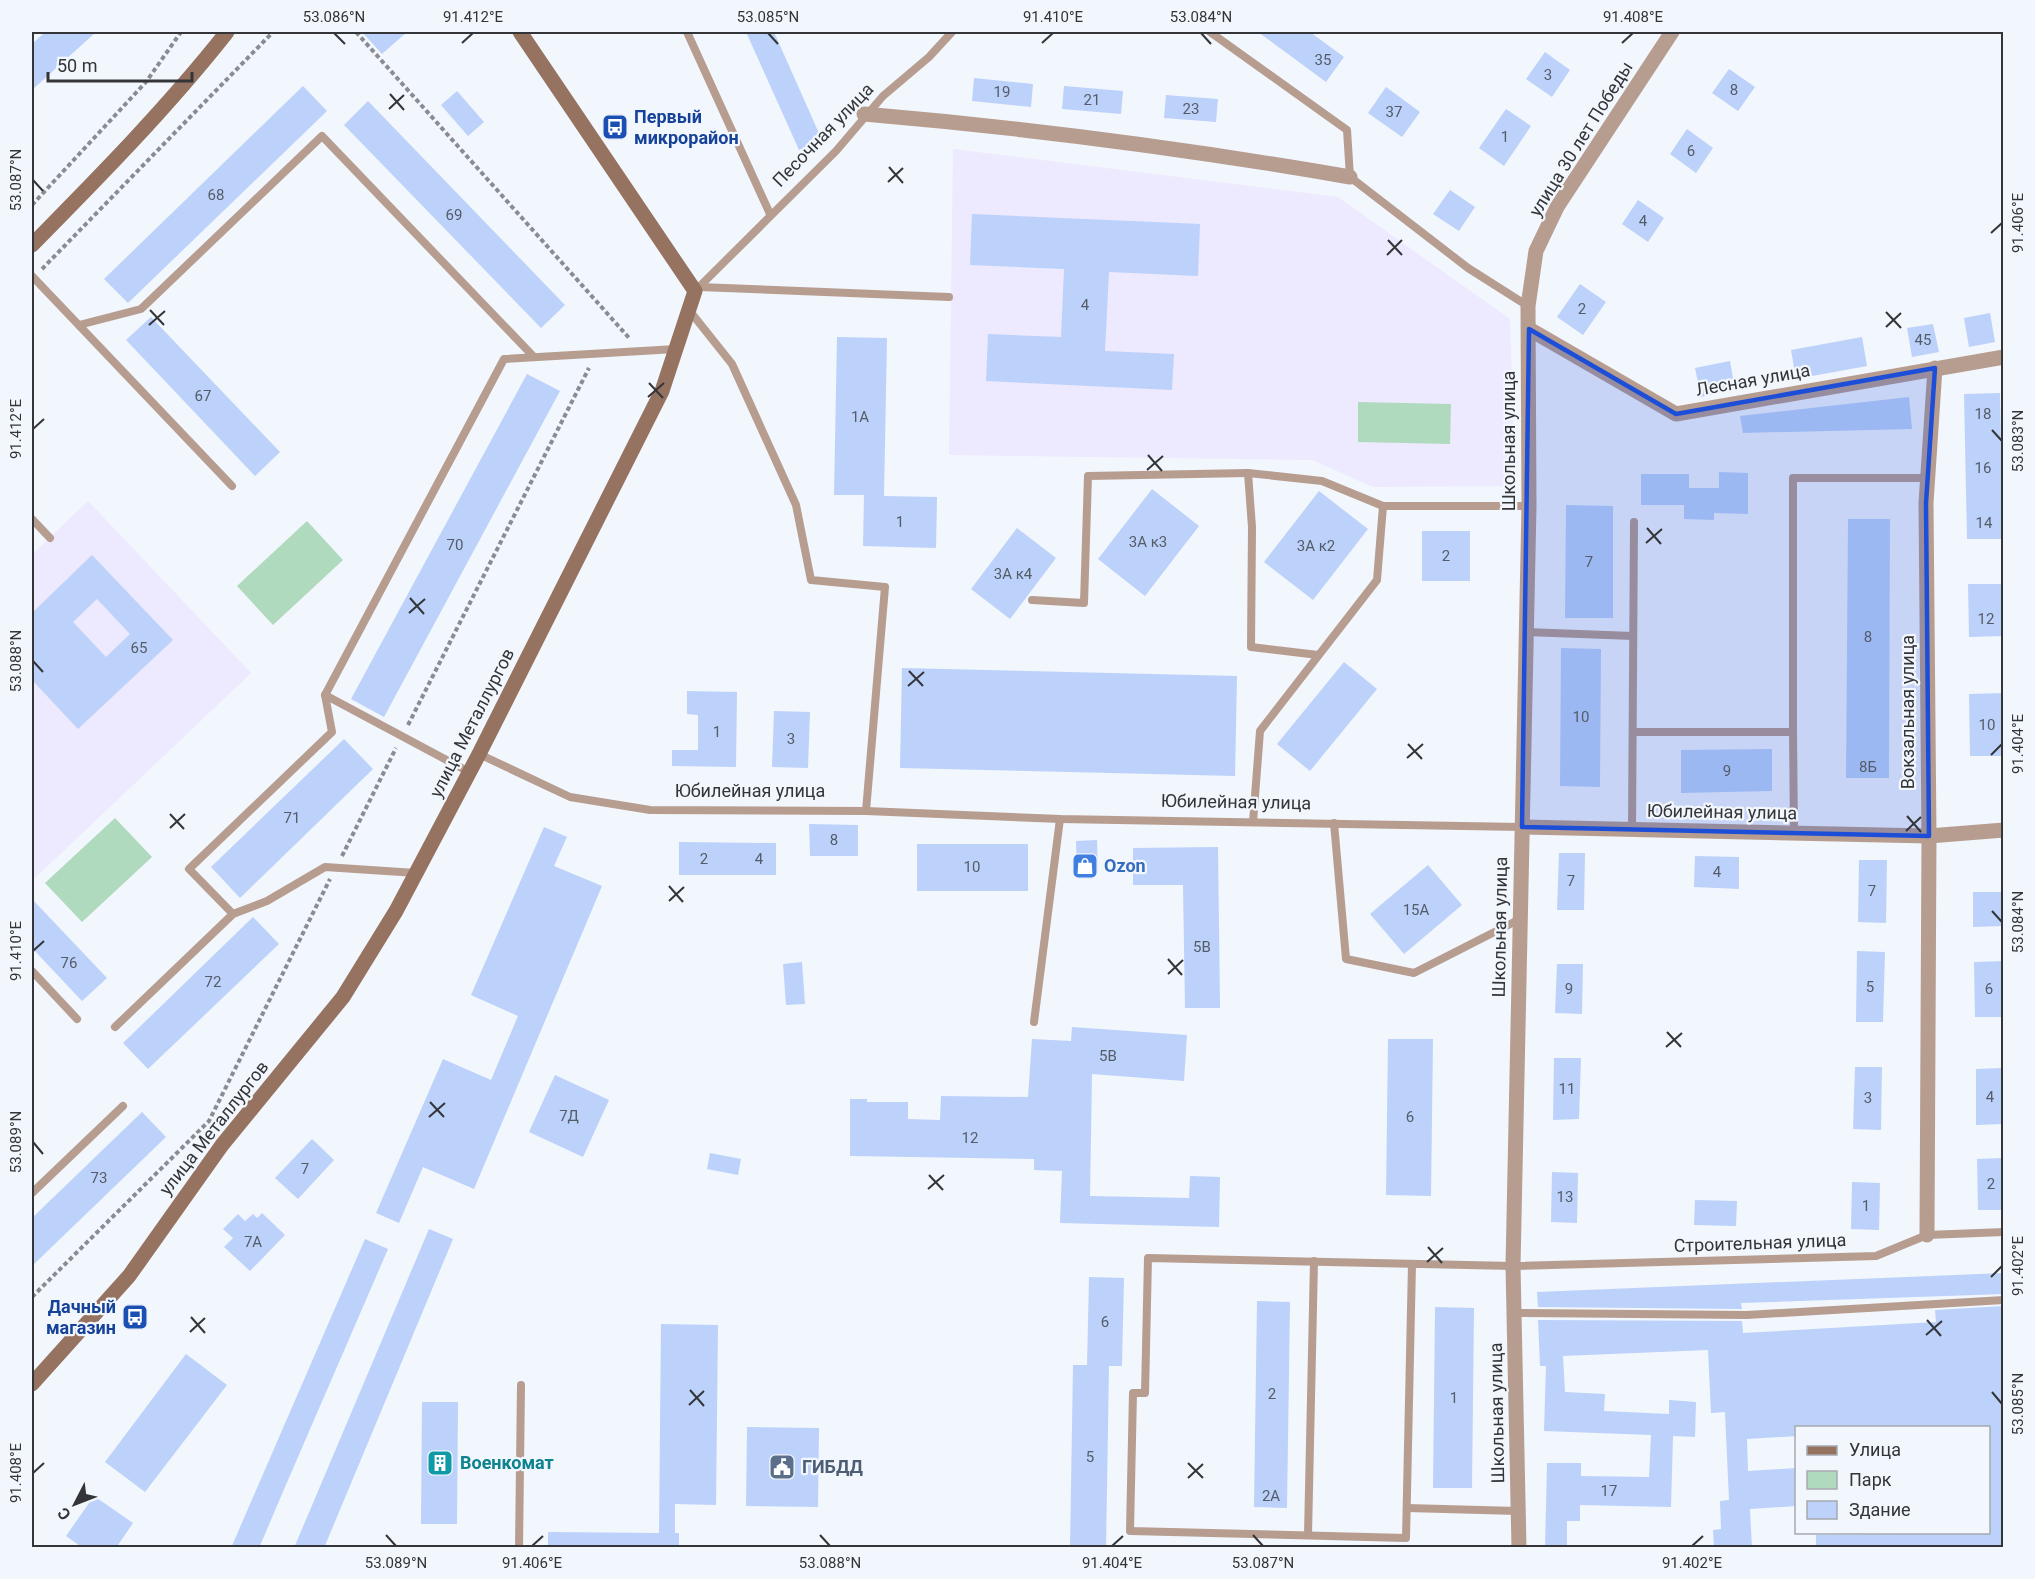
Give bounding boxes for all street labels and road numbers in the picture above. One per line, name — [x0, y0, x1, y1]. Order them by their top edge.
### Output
street label: улица 30 лет Победы — [1524, 57, 1637, 220]
street label: Песочная улица — [768, 79, 877, 191]
street label: Лесная улица — [1694, 359, 1812, 400]
street label: Школьная улица — [1498, 371, 1519, 511]
street label: Вокзальная улица — [1897, 635, 1918, 789]
street label: улица Металлургов — [425, 645, 518, 801]
street label: Юбилейная улица — [675, 780, 825, 801]
street label: Юбилейная улица — [1161, 790, 1311, 813]
street label: Юбилейная улица — [1647, 800, 1797, 823]
street label: Школьная улица — [1488, 856, 1511, 998]
street label: улица Металлургов — [155, 1056, 273, 1199]
street label: Строительная улица — [1673, 1229, 1847, 1256]
street label: Школьная улица — [1485, 1342, 1508, 1484]

